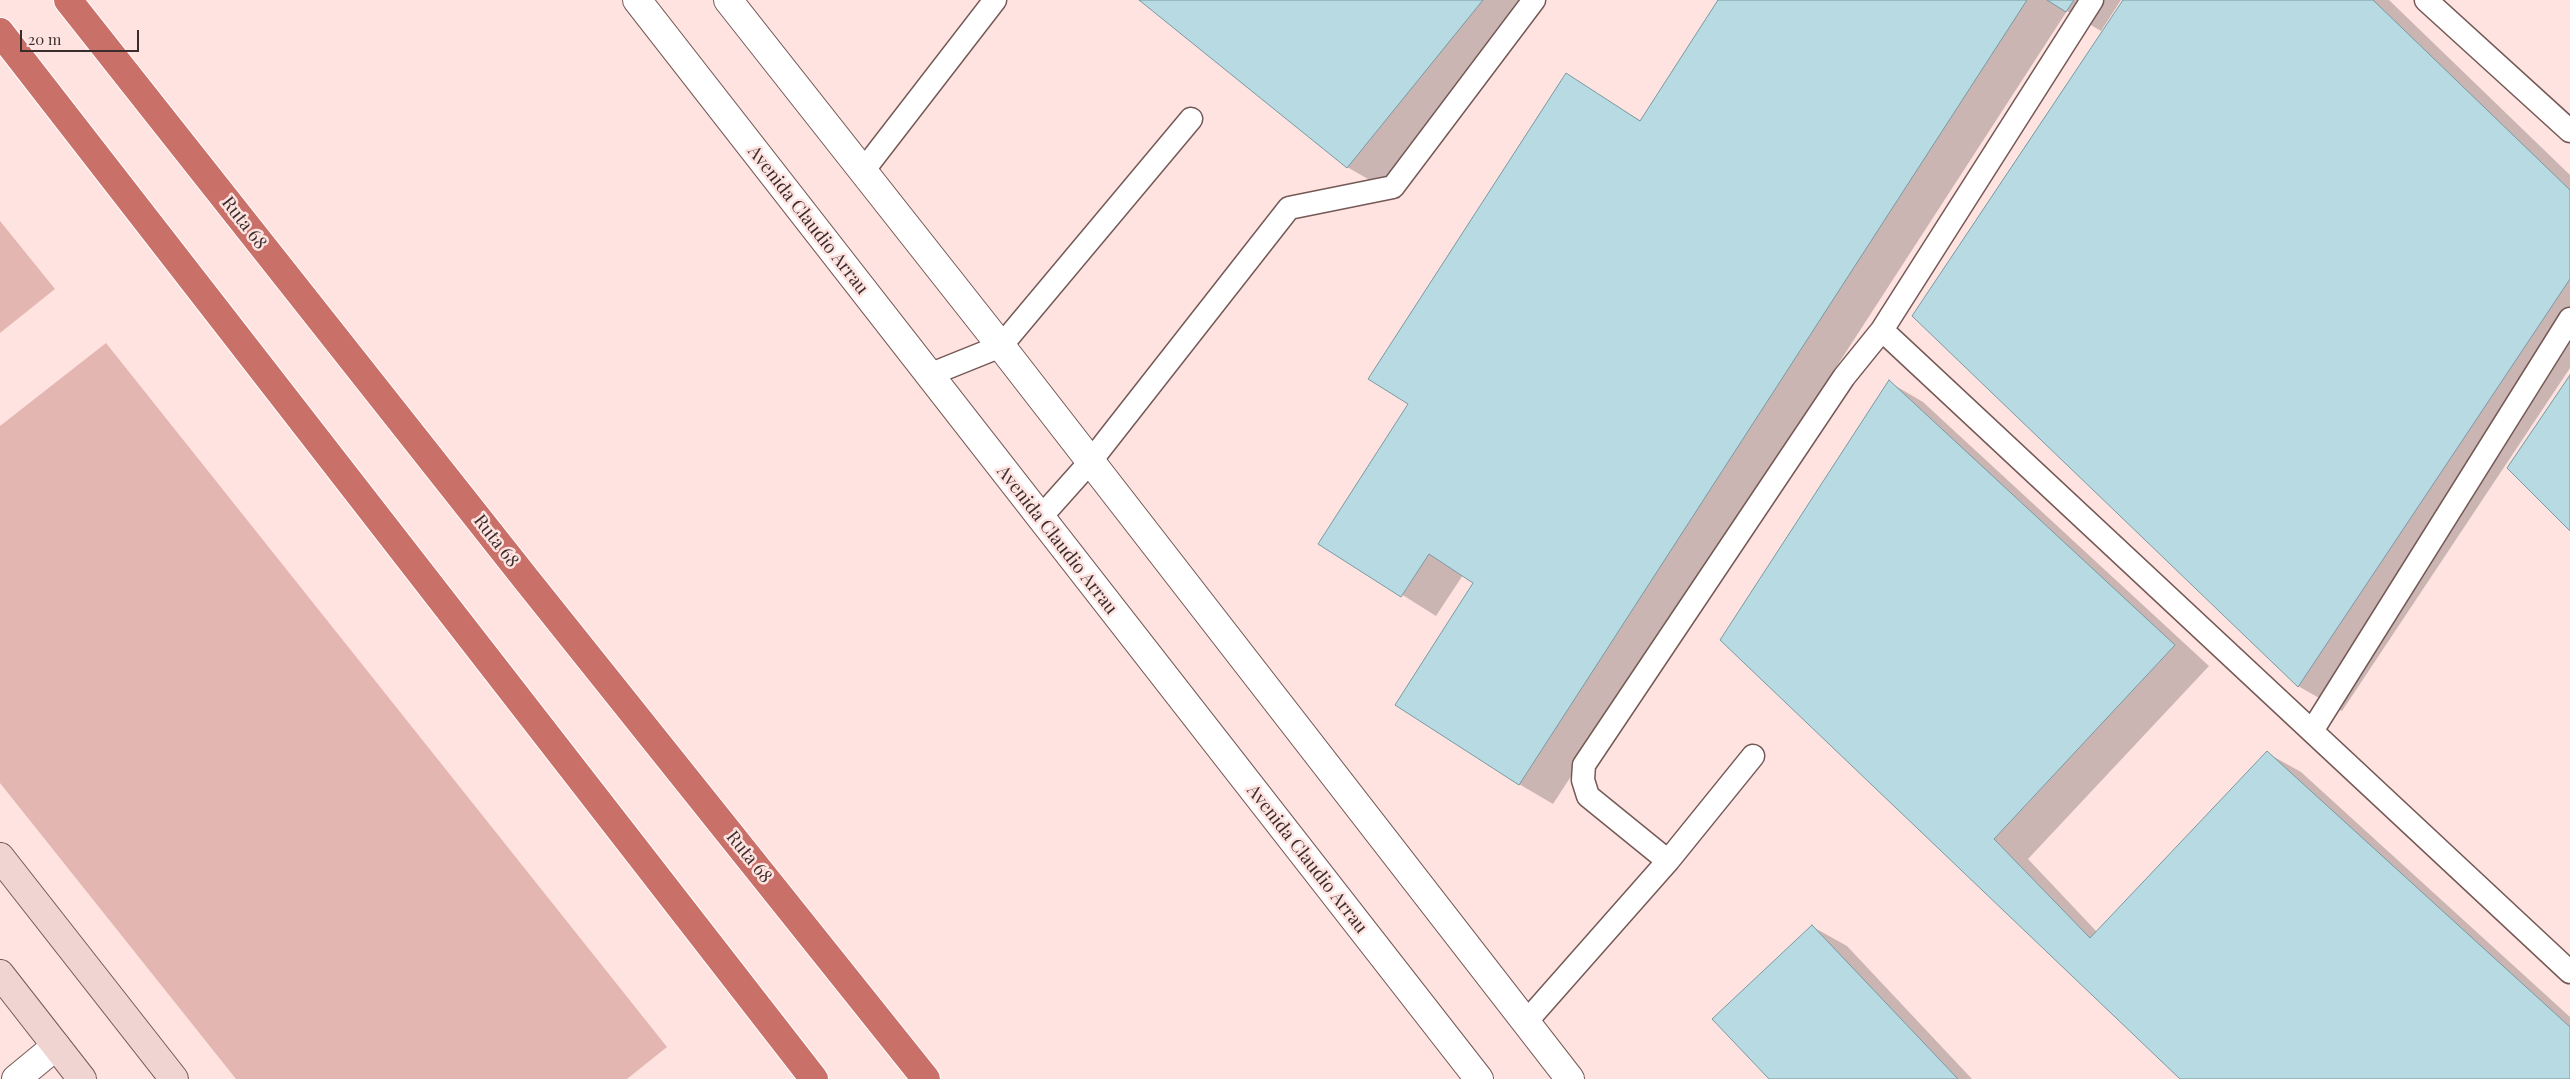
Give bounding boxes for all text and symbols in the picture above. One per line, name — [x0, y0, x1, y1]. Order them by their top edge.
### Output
scale bar — [22, 20, 141, 52]
text: 20 m — [28, 29, 61, 49]
street label: Avenida Claudio Arrau — [743, 141, 873, 299]
street label: Ruta 68 — [217, 192, 271, 254]
street label: Avenida Claudio Arrau — [992, 461, 1122, 619]
street label: Ruta 68 — [469, 510, 523, 572]
street label: Avenida Claudio Arrau — [1242, 780, 1372, 938]
street label: Ruta 68 — [722, 827, 776, 887]

